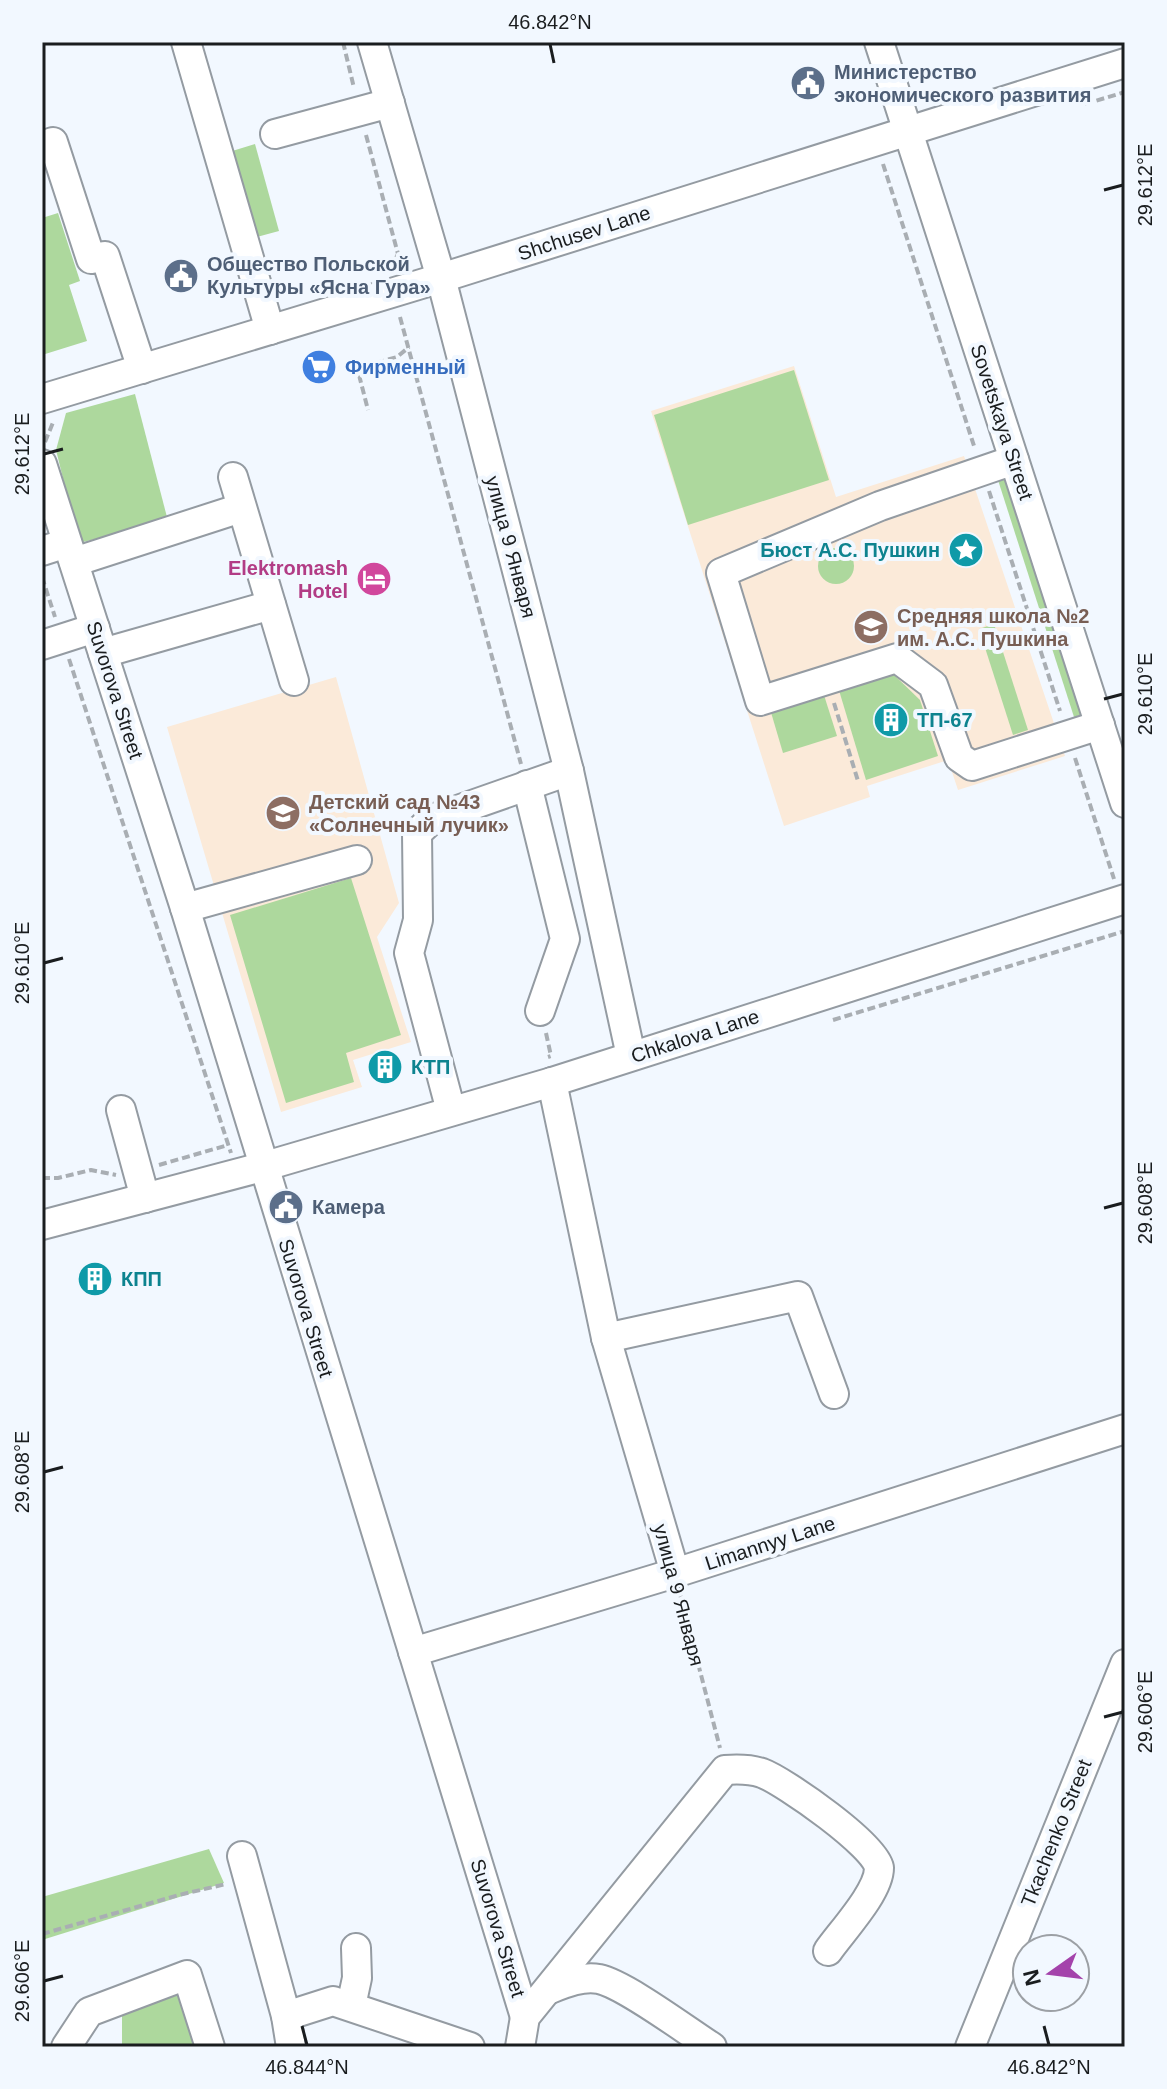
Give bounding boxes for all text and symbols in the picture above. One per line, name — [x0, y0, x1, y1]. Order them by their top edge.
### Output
text: 46.842°N — [508, 11, 592, 33]
place label: Министерство экономического развития — [834, 61, 1091, 106]
public building icon: Министерство экономического развития — [789, 64, 827, 102]
text: 29.612°E — [1134, 144, 1156, 226]
street label: Shchusev Lane — [515, 201, 653, 265]
place label: Общество Польской Культуры «Ясна Гура» — [207, 253, 431, 298]
public building icon: Общество Польской Культуры «Ясна Гура» — [162, 257, 200, 295]
street label: Sovetskaya Street — [966, 341, 1038, 503]
supermarket icon: Фирменный — [300, 348, 338, 386]
place label: Фирменный — [345, 356, 466, 378]
text: 29.612°E — [11, 413, 33, 495]
street label: улица 9 Января — [481, 474, 541, 620]
place icon: Бюст А.С. Пушкин — [947, 531, 985, 569]
place label: Бюст А.С. Пушкин — [760, 539, 940, 561]
place label: Elektromash Hotel — [228, 557, 348, 602]
hotel icon: Elektromash Hotel — [355, 560, 393, 598]
place label: Средняя школа №2 им. А.С. Пушкина — [897, 605, 1089, 650]
school or university icon: Средняя школа №2 им. А.С. Пушкина — [852, 608, 890, 646]
street label: Suvorova Street — [82, 618, 148, 762]
text: 29.610°E — [1134, 653, 1156, 735]
building icon: ТП-67 — [872, 701, 910, 739]
place label: ТП-67 — [917, 709, 973, 731]
place label: Детский сад №43 «Солнечный лучик» — [309, 791, 509, 836]
school or university icon: Детский сад №43 «Солнечный лучик» — [264, 794, 302, 832]
text: 29.610°E — [11, 922, 33, 1004]
street label: Chkalova Lane — [628, 1005, 762, 1067]
building icon: КТП — [366, 1048, 404, 1086]
place label: КТП — [411, 1056, 450, 1078]
text: 29.608°E — [1134, 1162, 1156, 1244]
public building icon: Камера — [267, 1188, 305, 1226]
place label: Камера — [312, 1196, 386, 1218]
street label: Suvorova Street — [275, 1236, 338, 1380]
building icon: КПП — [76, 1260, 114, 1298]
place label: КПП — [121, 1268, 162, 1290]
text: 29.608°E — [11, 1431, 33, 1513]
street label: Limannyy Lane — [702, 1512, 838, 1574]
street label: улица 9 Января — [649, 1522, 709, 1668]
text: 29.606°E — [1134, 1671, 1156, 1753]
street label: Tkachenko Street — [1016, 1756, 1096, 1910]
street label: Suvorova Street — [467, 1856, 530, 2000]
north arrow — [1011, 1933, 1091, 2013]
text: 29.606°E — [11, 1940, 33, 2022]
text: N — [1018, 1967, 1046, 1988]
text: 46.844°N — [265, 2056, 349, 2078]
text: 46.842°N — [1007, 2056, 1091, 2078]

